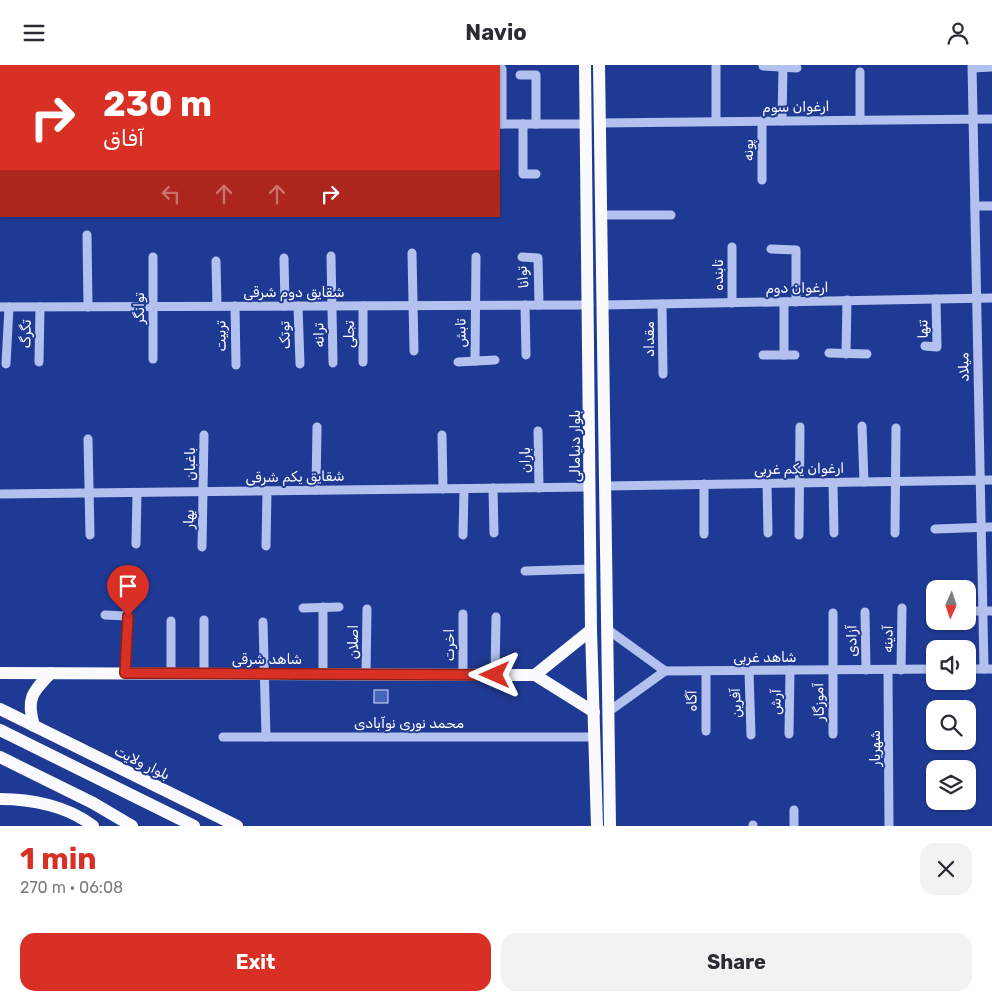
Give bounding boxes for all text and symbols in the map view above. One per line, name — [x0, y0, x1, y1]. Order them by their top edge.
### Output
icon: menu — [20, 19, 48, 47]
text: Navio — [465, 19, 527, 46]
icon: person — [944, 19, 972, 47]
text: 230 m — [103, 83, 212, 125]
icon: right — [20, 85, 85, 150]
street label: ارغوان سوم — [762, 98, 830, 117]
text: آفاق — [103, 125, 144, 152]
street label: پونه — [740, 139, 758, 161]
icon: left — [157, 180, 185, 208]
icon: ahead — [210, 180, 238, 208]
icon: ahead — [263, 180, 291, 208]
icon: right — [316, 180, 344, 208]
street label: تابنده — [710, 259, 727, 291]
street label: توانا — [513, 264, 533, 289]
street label: ارغوان دوم — [765, 279, 829, 298]
street label: شقایق دوم شرقی — [243, 284, 345, 302]
street label: توانگر — [131, 292, 148, 325]
street label: تابش — [452, 318, 470, 348]
street label: تگرگ — [17, 319, 35, 349]
street label: تنها — [914, 319, 932, 339]
street label: تربیت — [212, 320, 230, 352]
street label: توتک — [276, 320, 294, 349]
street label: تجلی — [341, 320, 358, 348]
street label: مقداد — [641, 321, 658, 357]
street label: ترانه — [310, 322, 328, 347]
street label: میلاد — [955, 352, 973, 382]
street label: بلوار دنیامالی — [567, 410, 584, 482]
street label: باغبان — [182, 447, 199, 481]
street label: باران — [517, 447, 534, 473]
street label: ارغوان یکم غربی — [754, 460, 844, 478]
street label: شقایق یکم شرقی — [245, 468, 345, 486]
street label: بهار — [180, 509, 198, 530]
pin — [107, 565, 149, 616]
icon: arrive — [114, 572, 142, 600]
north arrow — [926, 580, 976, 630]
map controls — [926, 580, 976, 810]
street label: اصلان — [345, 625, 362, 659]
street label: آزادی — [843, 625, 861, 657]
street label: آدینه — [879, 625, 897, 653]
street label: اخرت — [441, 629, 458, 661]
button: sound — [926, 640, 976, 690]
position arrow — [468, 648, 520, 700]
street label: شاهد غربی — [733, 649, 797, 666]
street label: شاهد شرقی — [232, 651, 302, 668]
street label: آموزگار — [810, 683, 828, 722]
street label: آفرین — [727, 688, 745, 718]
street label: آرش — [767, 689, 785, 715]
street label: آگاه — [683, 690, 701, 712]
button: search — [926, 700, 976, 750]
street label: محمد نوری نوآبادی — [354, 715, 464, 732]
street label: شهریار — [867, 730, 884, 767]
street label: بلوار ولایت — [111, 742, 173, 784]
button: layers — [926, 760, 976, 810]
text: 1 min — [20, 841, 97, 877]
button: close — [920, 843, 972, 895]
text: 270 m · 06:08 — [20, 878, 123, 897]
button: Exit — [20, 933, 491, 991]
button: Share — [501, 933, 972, 991]

